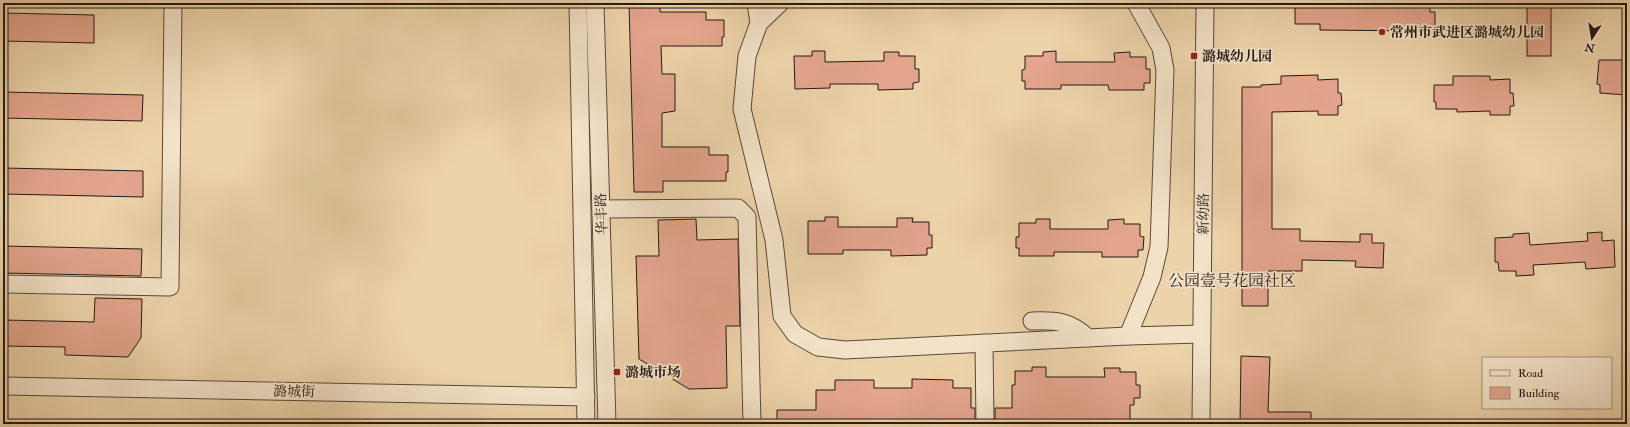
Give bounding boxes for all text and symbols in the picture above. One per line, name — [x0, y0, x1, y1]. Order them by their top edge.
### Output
north arrow — [1572, 18, 1612, 58]
place label: 常州市武进区潞城幼儿园 — [1390, 24, 1544, 41]
marker: 常州市武进区潞城幼儿园 — [1377, 27, 1387, 37]
text: N — [1583, 40, 1597, 55]
place label: 潞城幼儿园 — [1202, 48, 1272, 65]
marker: 潞城幼儿园 — [1189, 51, 1199, 61]
street label: 华丰路 — [592, 193, 611, 235]
street label: 新幼路 — [1195, 193, 1212, 235]
district label: 公园壹号花园社区 — [1168, 271, 1296, 291]
legend — [1482, 357, 1612, 409]
place label: 潞城市场 — [625, 364, 681, 381]
text: Road — [1518, 366, 1543, 381]
marker: 潞城市场 — [612, 367, 622, 377]
street label: 潞城街 — [273, 383, 315, 400]
text: Building — [1518, 386, 1561, 401]

